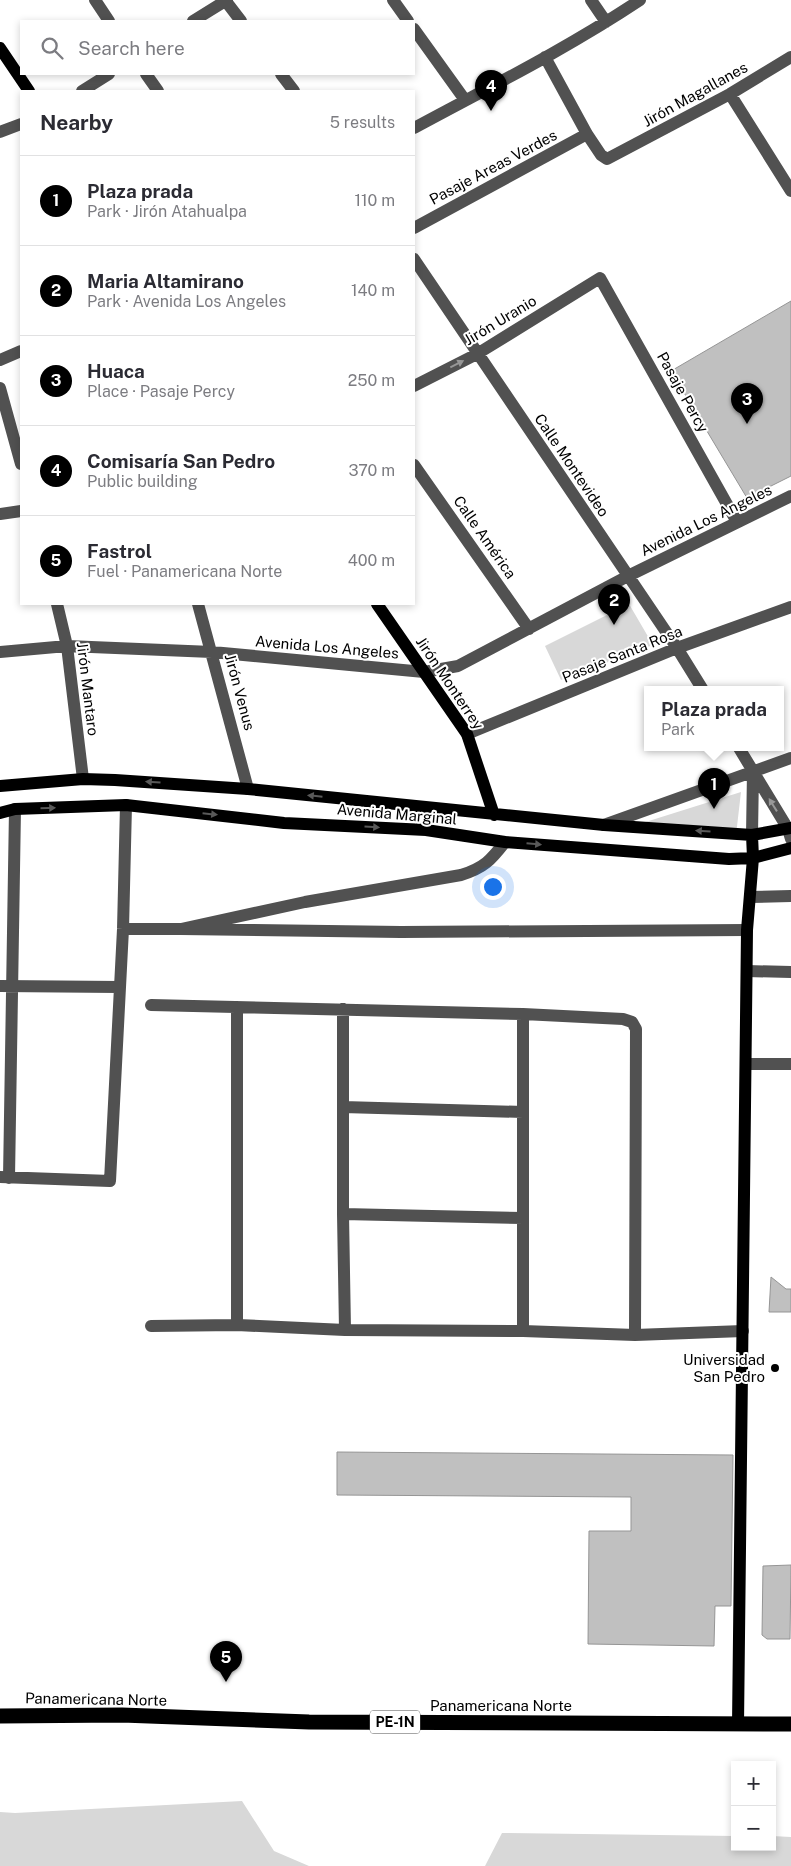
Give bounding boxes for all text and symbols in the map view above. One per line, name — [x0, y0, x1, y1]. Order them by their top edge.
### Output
search box — [20, 20, 415, 75]
icon: search — [38, 34, 66, 62]
text: Search here — [78, 37, 185, 59]
street label: Jirón Magallanes — [640, 58, 750, 130]
pin: 4 — [475, 70, 507, 111]
text: Nearby — [40, 110, 113, 135]
text: 5 results — [330, 113, 395, 132]
street label: Pasaje Areas Verdes — [426, 126, 560, 208]
text: Plaza prada — [87, 180, 193, 202]
text: 1 — [53, 191, 59, 210]
text: 110 m — [354, 191, 395, 210]
text: Park · Jirón Atahualpa — [87, 202, 247, 221]
text: Maria Altamirano — [87, 270, 244, 292]
text: 2 — [51, 281, 61, 300]
text: 140 m — [351, 281, 395, 300]
text: Park · Avenida Los Angeles — [87, 292, 286, 311]
street label: Jirón Uranio — [461, 292, 539, 348]
street label: Pasaje Percy — [654, 349, 712, 435]
text: Huaca — [87, 360, 145, 382]
one-way arrow — [450, 360, 464, 368]
text: 3 — [51, 371, 61, 390]
text: 250 m — [348, 371, 395, 390]
text: Place · Pasaje Percy — [87, 382, 235, 401]
pin: 3 — [731, 383, 763, 424]
street label: Calle Montevideo — [531, 410, 613, 520]
text: Comisaría San Pedro — [87, 450, 275, 472]
text: 4 — [51, 461, 61, 480]
text: 370 m — [348, 461, 395, 480]
text: Public building — [87, 472, 198, 491]
street label: Avenida Los Angeles — [638, 481, 774, 559]
street label: Calle América — [450, 492, 520, 582]
text: Fastrol — [87, 540, 152, 562]
text: 5 — [51, 551, 61, 570]
text: 400 m — [348, 551, 395, 570]
text: Fuel · Panamericana Norte — [87, 562, 282, 581]
pin: 2 — [598, 584, 630, 625]
street label: Pasaje Santa Rosa — [559, 622, 685, 686]
street label: Avenida Los Angeles — [255, 632, 399, 662]
street label: Jirón Monterrey — [413, 633, 487, 733]
street label: Jirón Mantaro — [74, 641, 102, 737]
street label: Jirón Venus — [222, 652, 258, 732]
popup — [644, 686, 784, 751]
text: Plaza prada — [661, 698, 767, 720]
text: Park — [661, 720, 695, 739]
pin: 1 — [698, 768, 730, 809]
one-way arrow — [145, 778, 161, 786]
one-way arrow — [307, 792, 323, 800]
one-way arrow — [769, 798, 778, 811]
street label: Avenida Marginal — [336, 800, 458, 828]
one-way arrow — [41, 803, 57, 811]
one-way arrow — [202, 810, 218, 818]
one-way arrow — [364, 824, 380, 832]
one-way arrow — [695, 827, 711, 835]
one-way arrow — [526, 841, 542, 849]
your location — [480, 874, 506, 900]
place label: Universidad San Pedro — [683, 1351, 765, 1385]
marker: Universidad San Pedro — [769, 1362, 781, 1374]
pin: 5 — [210, 1641, 242, 1682]
street label: Panamericana Norte — [25, 1689, 167, 1709]
street label: Panamericana Norte — [430, 1697, 572, 1714]
road number: PE-1N — [370, 1710, 420, 1734]
map controls — [731, 1761, 776, 1851]
button: + — [731, 1761, 776, 1806]
button: − — [731, 1806, 776, 1851]

